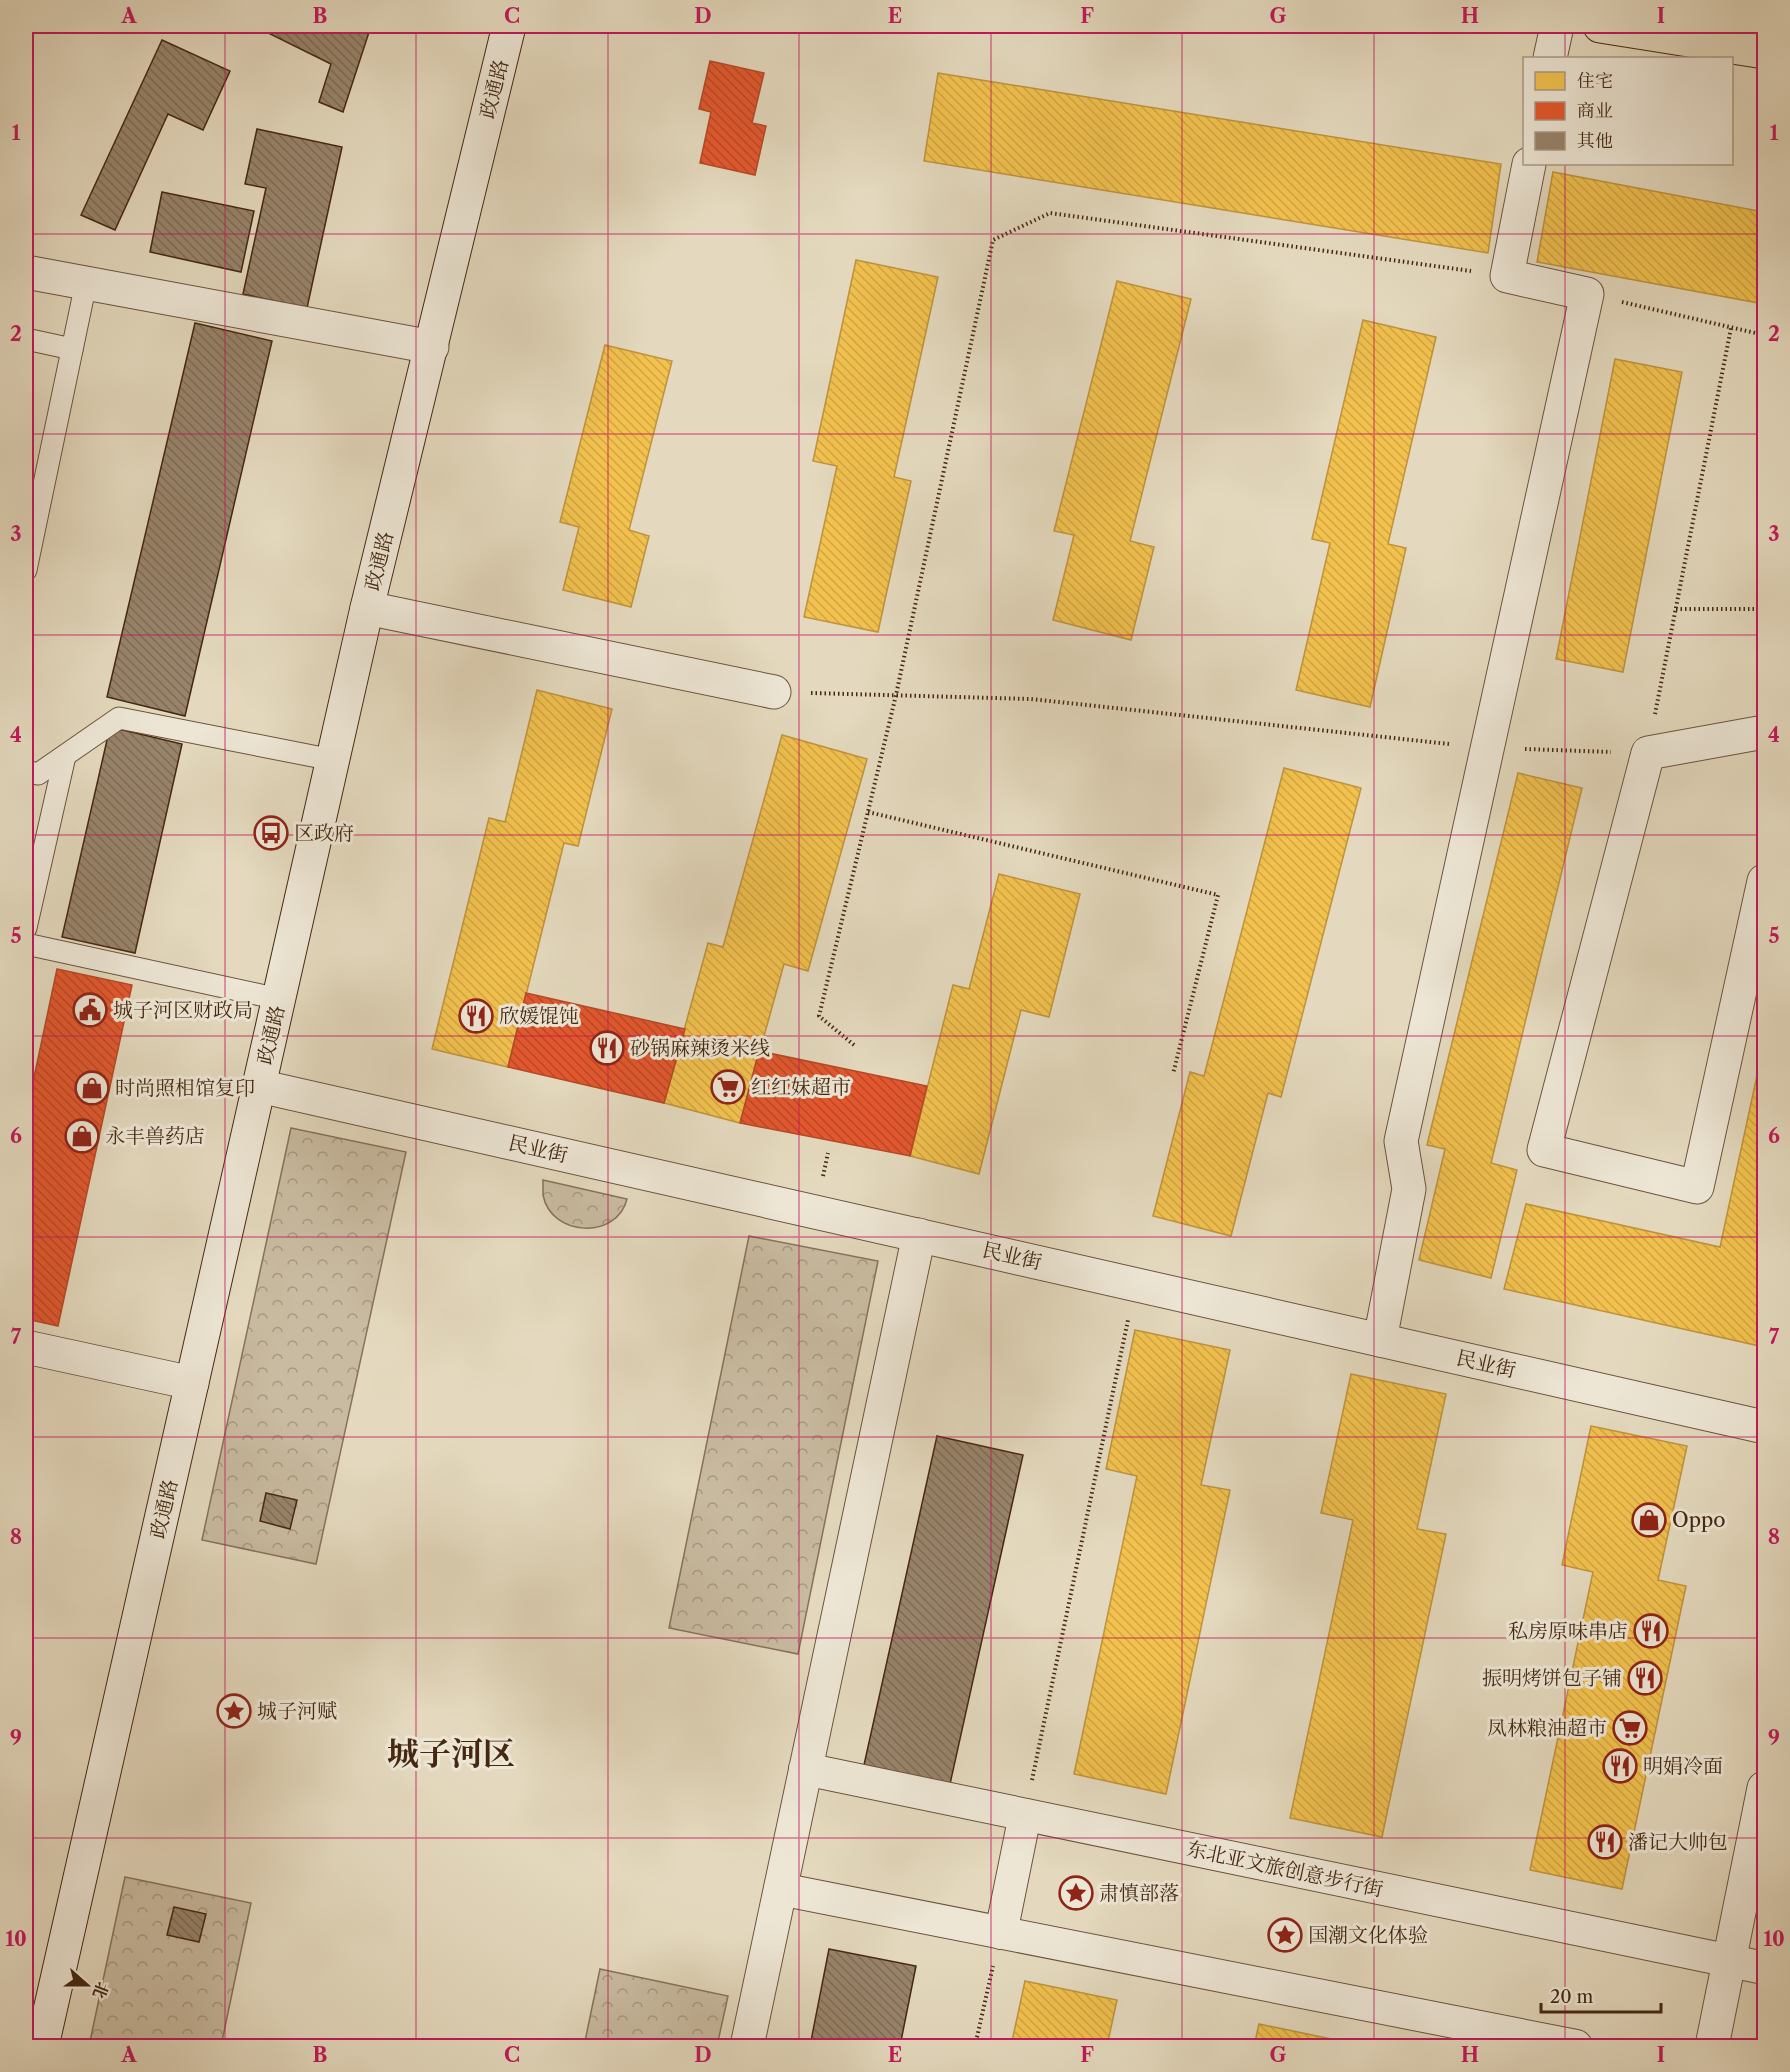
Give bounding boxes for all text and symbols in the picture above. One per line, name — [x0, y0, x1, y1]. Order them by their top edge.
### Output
text: A — [120, 4, 137, 28]
text: B — [313, 4, 328, 28]
text: C — [504, 4, 520, 28]
text: D — [694, 4, 712, 28]
text: E — [888, 4, 902, 28]
text: F — [1080, 4, 1094, 28]
text: G — [1270, 4, 1287, 28]
text: H — [1461, 4, 1479, 28]
text: I — [1657, 4, 1665, 28]
street label: 政通路 — [475, 57, 513, 121]
legend — [1523, 57, 1733, 165]
text: 住宅 — [1577, 70, 1613, 92]
text: 商业 — [1577, 100, 1613, 122]
text: 1 — [12, 121, 21, 145]
text: 1 — [1770, 121, 1779, 145]
text: 其他 — [1577, 130, 1613, 152]
text: 2 — [10, 322, 22, 346]
text: 2 — [1768, 322, 1780, 346]
text: 3 — [10, 522, 22, 546]
text: 3 — [1768, 522, 1780, 546]
street label: 政通路 — [360, 529, 398, 593]
text: 4 — [10, 723, 22, 747]
text: 4 — [1768, 723, 1780, 747]
bus stop icon: 区政府 — [253, 815, 289, 851]
place label: 区政府 — [294, 821, 354, 845]
text: 5 — [10, 924, 22, 948]
text: 5 — [1768, 924, 1780, 948]
public building icon: 城子河区财政局 — [72, 992, 108, 1028]
place label: 城子河区财政局 — [113, 998, 253, 1022]
restaurant icon: 欣媛馄饨 — [458, 998, 494, 1034]
street label: 政通路 — [253, 1003, 289, 1067]
place label: 欣媛馄饨 — [499, 1004, 579, 1028]
restaurant icon: 砂锅麻辣烫米线 — [589, 1030, 625, 1066]
place label: 砂锅麻辣烫米线 — [630, 1036, 770, 1060]
supermarket icon: 红红妹超市 — [710, 1069, 746, 1105]
shop icon: 时尚照相馆复印 — [74, 1070, 110, 1106]
place label: 红红妹超市 — [751, 1075, 851, 1099]
place label: 时尚照相馆复印 — [115, 1076, 255, 1100]
shop icon: 永丰兽药店 — [64, 1118, 100, 1154]
text: 6 — [10, 1124, 22, 1148]
place label: 永丰兽药店 — [105, 1124, 205, 1148]
text: 6 — [1768, 1124, 1780, 1148]
street label: 民业街 — [506, 1131, 570, 1167]
street label: 民业街 — [980, 1238, 1044, 1274]
text: 7 — [11, 1325, 22, 1349]
text: 7 — [1769, 1325, 1780, 1349]
street label: 民业街 — [1454, 1346, 1518, 1382]
street label: 政通路 — [146, 1477, 182, 1541]
shop icon: Oppo — [1631, 1502, 1667, 1538]
place label: Oppo — [1672, 1508, 1726, 1532]
text: 8 — [10, 1525, 22, 1549]
text: 8 — [1768, 1525, 1780, 1549]
restaurant icon: 私房原味串店 — [1633, 1613, 1669, 1649]
place label: 私房原味串店 — [1508, 1619, 1628, 1643]
restaurant icon: 振明烤饼包子铺 — [1627, 1660, 1663, 1696]
place label: 振明烤饼包子铺 — [1482, 1666, 1622, 1690]
place icon: 城子河赋 — [216, 1693, 252, 1729]
place label: 城子河赋 — [257, 1699, 337, 1723]
supermarket icon: 凤林粮油超市 — [1612, 1710, 1648, 1746]
place label: 凤林粮油超市 — [1487, 1716, 1607, 1740]
text: 9 — [10, 1726, 22, 1750]
text: 9 — [1768, 1726, 1780, 1750]
district label: 城子河区 — [387, 1734, 515, 1773]
restaurant icon: 明娟冷面 — [1602, 1748, 1638, 1784]
place label: 明娟冷面 — [1643, 1754, 1723, 1778]
restaurant icon: 潘记大帅包 — [1587, 1824, 1623, 1860]
place label: 潘记大帅包 — [1628, 1830, 1728, 1854]
street label: 东北亚文旅创意步行街 — [1185, 1836, 1385, 1902]
place icon: 肃慎部落 — [1058, 1875, 1094, 1911]
place label: 肃慎部落 — [1099, 1881, 1179, 1905]
place icon: 国潮文化体验 — [1267, 1917, 1303, 1953]
place label: 国潮文化体验 — [1308, 1923, 1428, 1947]
text: 10 — [5, 1927, 27, 1951]
text: 10 — [1763, 1927, 1785, 1951]
north arrow — [57, 1955, 117, 2015]
scale bar — [1541, 1976, 1661, 2014]
text: 北 — [89, 1979, 113, 2001]
text: 20 m — [1550, 1986, 1594, 2008]
text: A — [120, 2043, 137, 2067]
text: B — [313, 2043, 328, 2067]
text: C — [504, 2043, 520, 2067]
text: D — [694, 2043, 712, 2067]
text: E — [888, 2043, 902, 2067]
text: F — [1080, 2043, 1094, 2067]
text: G — [1270, 2043, 1287, 2067]
text: H — [1461, 2043, 1479, 2067]
text: I — [1657, 2043, 1665, 2067]

